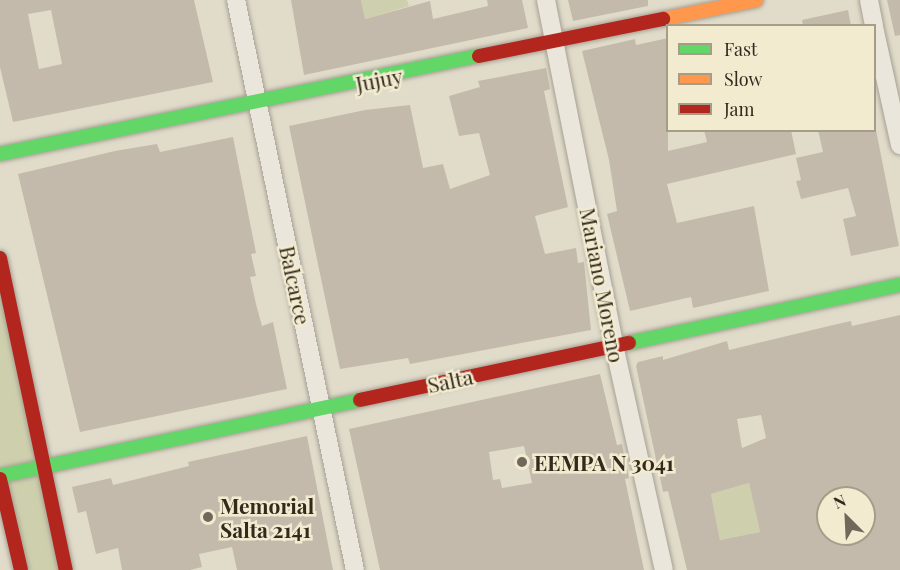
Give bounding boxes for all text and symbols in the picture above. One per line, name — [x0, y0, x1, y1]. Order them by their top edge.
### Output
legend — [666, 24, 876, 132]
text: Fast — [724, 37, 757, 61]
street label: Jujuy — [353, 62, 405, 96]
text: Slow — [724, 67, 762, 91]
text: Jam — [724, 97, 754, 121]
street label: Mariano Moreno — [576, 206, 630, 364]
street label: Balcarce — [275, 243, 317, 327]
street label: Salta — [425, 363, 475, 397]
place label: EEMPA N 3041 — [534, 449, 674, 475]
marker: EEMPA N 3041 — [515, 455, 529, 469]
north arrow — [816, 486, 876, 546]
text: N — [830, 489, 849, 513]
place label: Memorial Salta 2141 — [220, 492, 314, 542]
marker: Memorial Salta 2141 — [201, 510, 215, 524]

